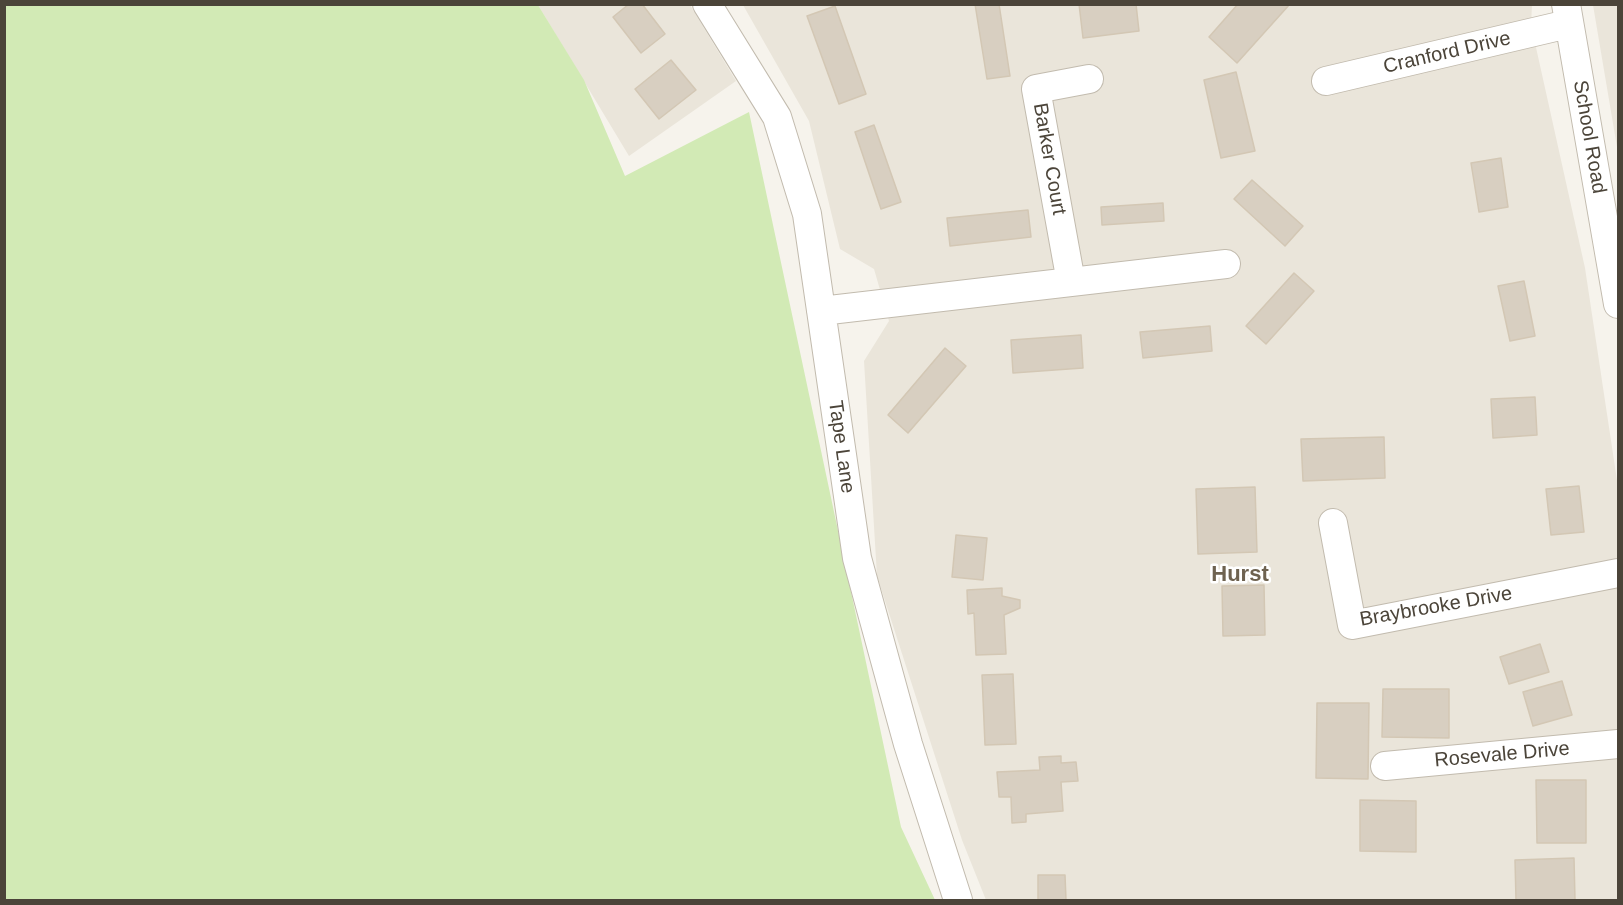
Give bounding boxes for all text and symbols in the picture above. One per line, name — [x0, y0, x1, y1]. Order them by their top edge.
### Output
street label: Cranford Drive — [1381, 27, 1513, 79]
street label: School Road — [1567, 79, 1611, 195]
street label: Barker Court — [1027, 101, 1071, 217]
street label: Tape Lane — [823, 399, 859, 495]
district label: Hurst — [1211, 562, 1269, 588]
street label: Braybrooke Drive — [1358, 582, 1514, 632]
street label: Rosevale Drive — [1433, 737, 1571, 773]

